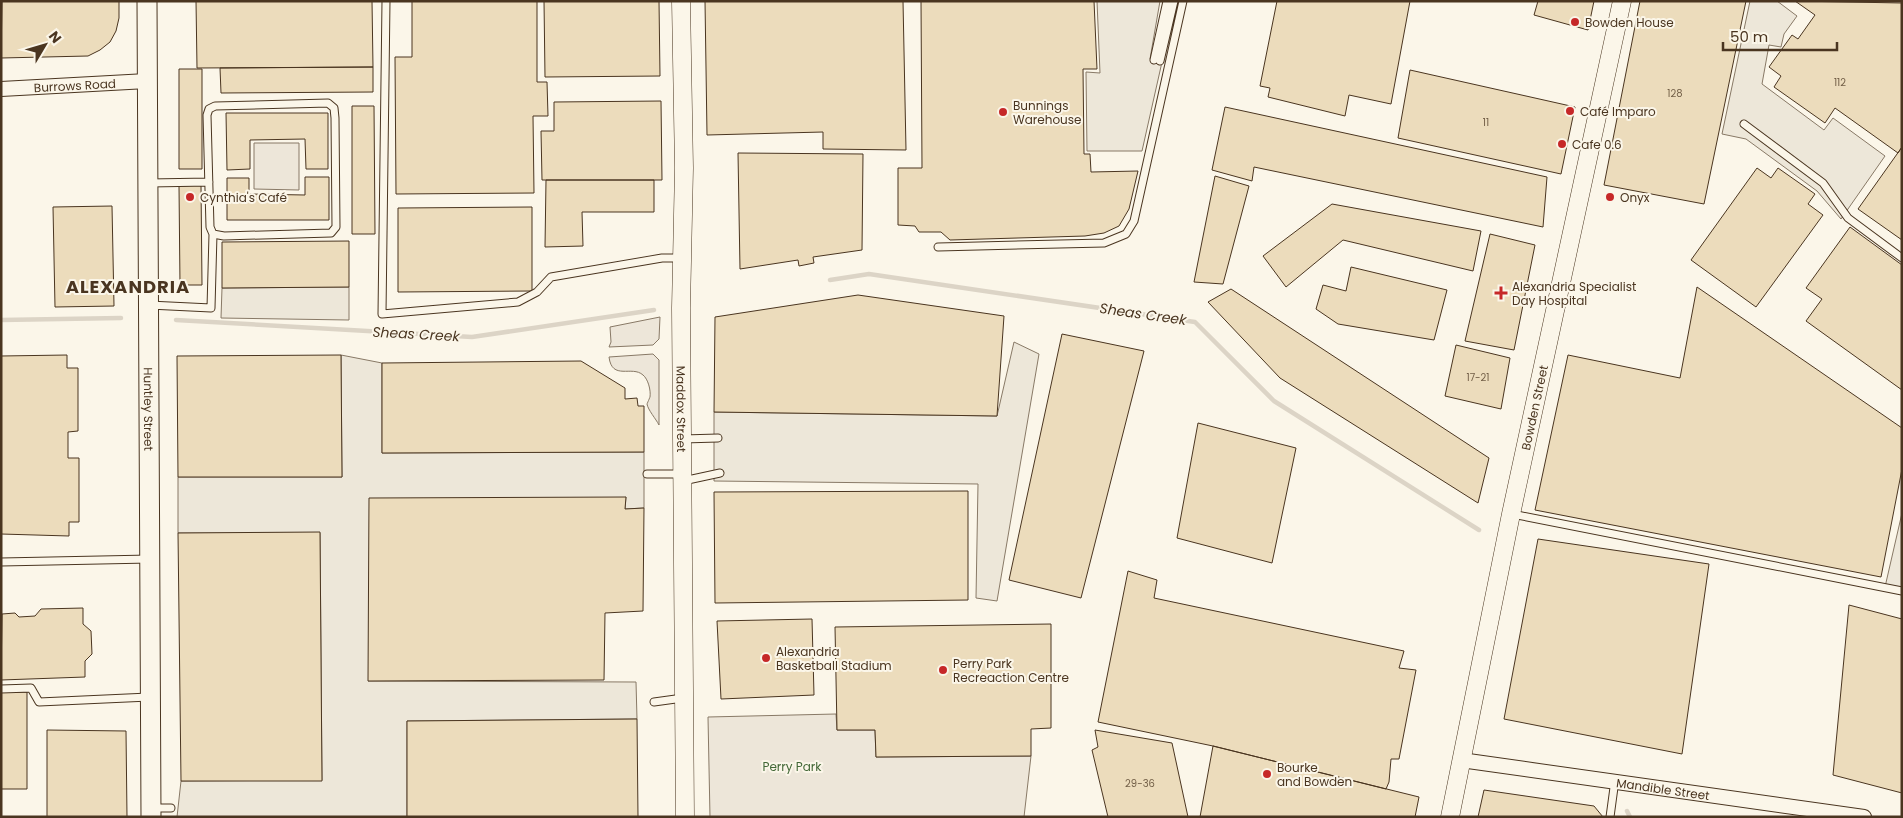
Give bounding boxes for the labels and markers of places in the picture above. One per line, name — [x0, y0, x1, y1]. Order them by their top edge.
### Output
place label: Bowden House — [1585, 14, 1674, 31]
marker: Bowden House — [1569, 16, 1581, 28]
place label: Bunnings Warehouse — [1013, 97, 1082, 128]
place label: Café Imparo — [1580, 103, 1656, 120]
marker: Café Imparo — [1564, 105, 1576, 117]
marker: Bunnings Warehouse — [997, 106, 1009, 118]
place label: Cafe 0.6 — [1572, 136, 1622, 153]
marker: Cafe 0.6 — [1556, 138, 1568, 150]
place label: Cynthia's Café — [200, 189, 287, 206]
place label: Onyx — [1620, 189, 1650, 206]
marker: Cynthia's Café — [184, 191, 196, 203]
marker: Onyx — [1604, 191, 1616, 203]
place label: Alexandria Specialist Day Hospital — [1512, 278, 1636, 309]
marker: Alexandria Specialist Day Hospital — [1494, 286, 1508, 300]
place label: Alexandria Basketball Stadium — [776, 643, 892, 674]
marker: Alexandria Basketball Stadium — [760, 652, 772, 664]
place label: Perry Park Recreaction Centre — [953, 655, 1069, 686]
marker: Perry Park Recreaction Centre — [937, 664, 949, 676]
place label: Bourke and Bowden — [1277, 759, 1352, 790]
marker: Bourke and Bowden — [1261, 768, 1273, 780]

